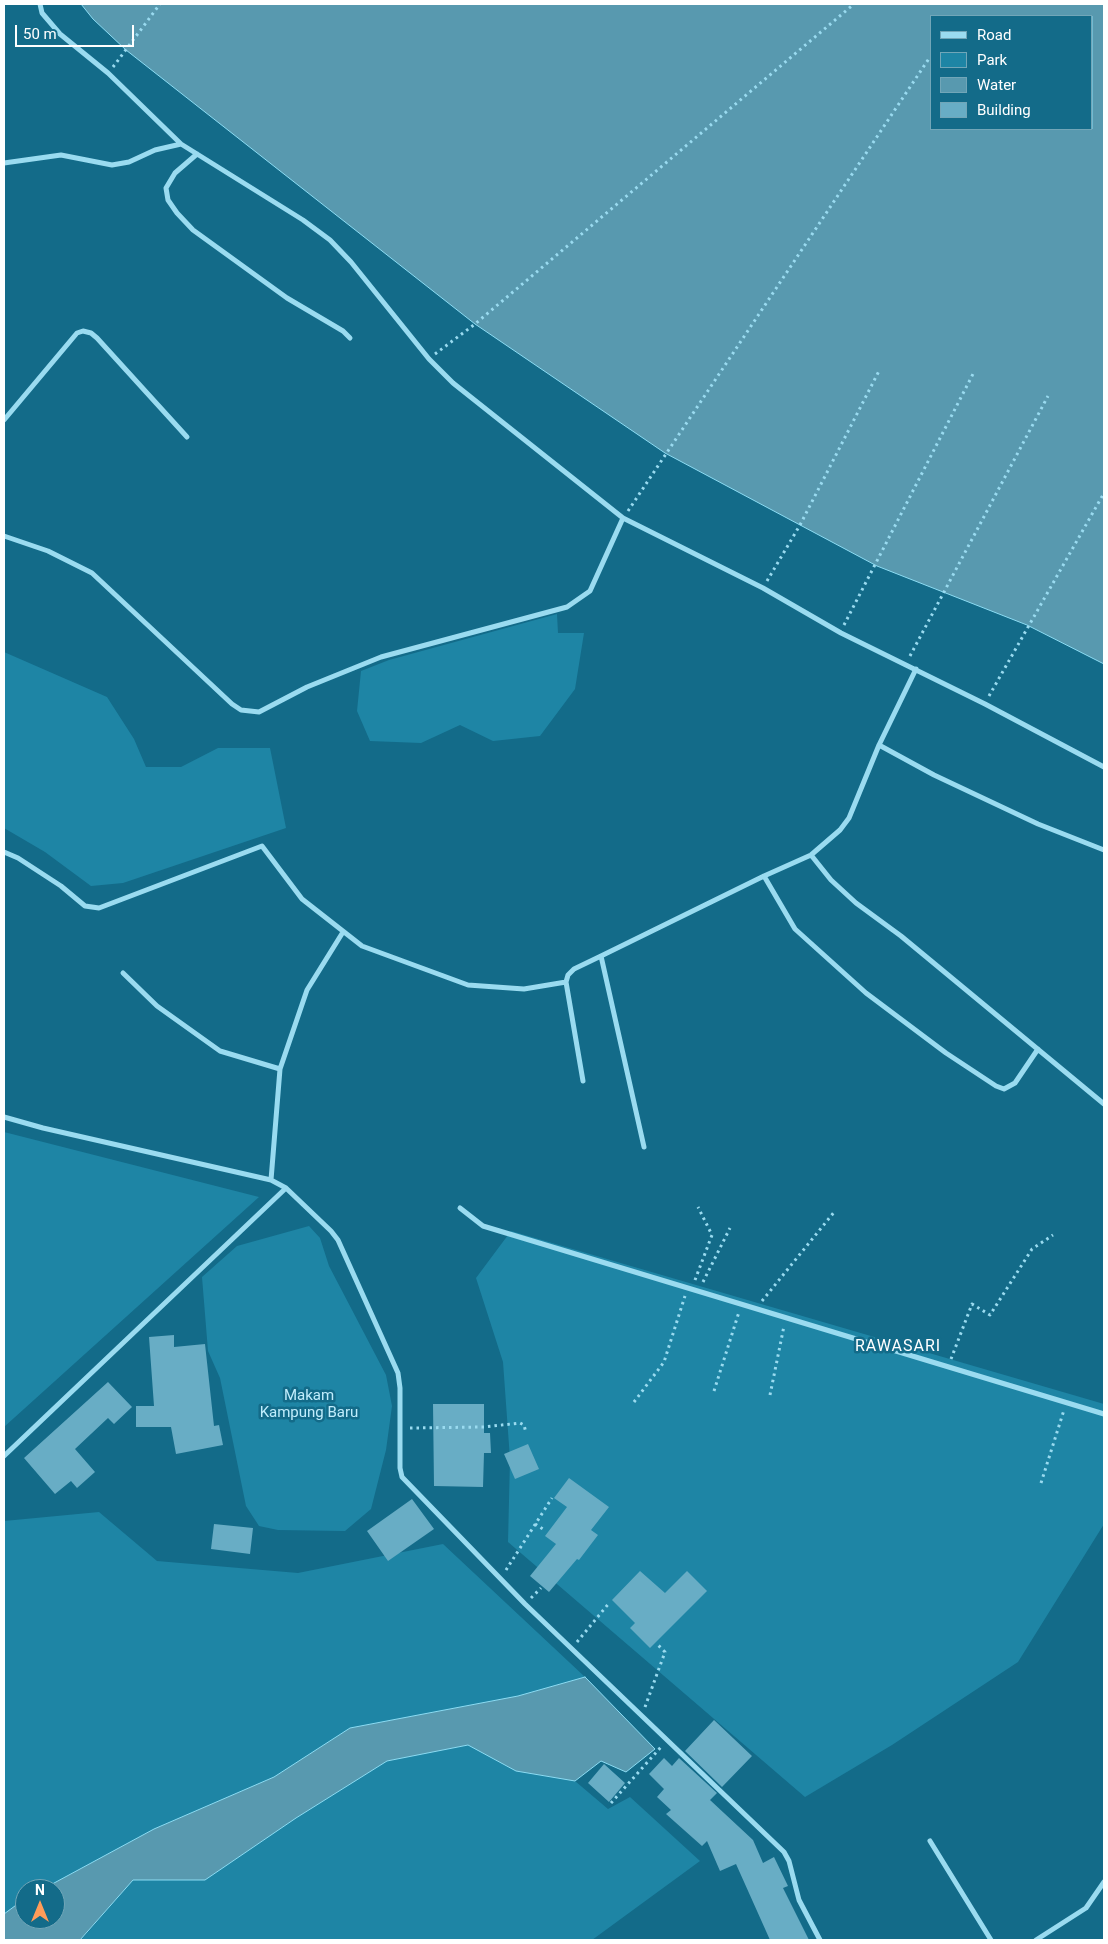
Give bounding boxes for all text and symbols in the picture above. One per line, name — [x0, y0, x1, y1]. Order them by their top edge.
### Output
scale bar — [18, 15, 136, 47]
legend — [930, 15, 1093, 130]
text: 50 m — [23, 25, 57, 43]
text: Road — [977, 26, 1011, 44]
text: Park — [977, 51, 1007, 69]
text: Water — [977, 76, 1016, 94]
text: Building — [977, 101, 1031, 119]
district label: RAWASARI — [854, 1337, 942, 1357]
park label: Makam Kampung Baru — [260, 1387, 358, 1422]
north arrow — [15, 1879, 65, 1929]
text: N — [35, 1882, 45, 1898]

